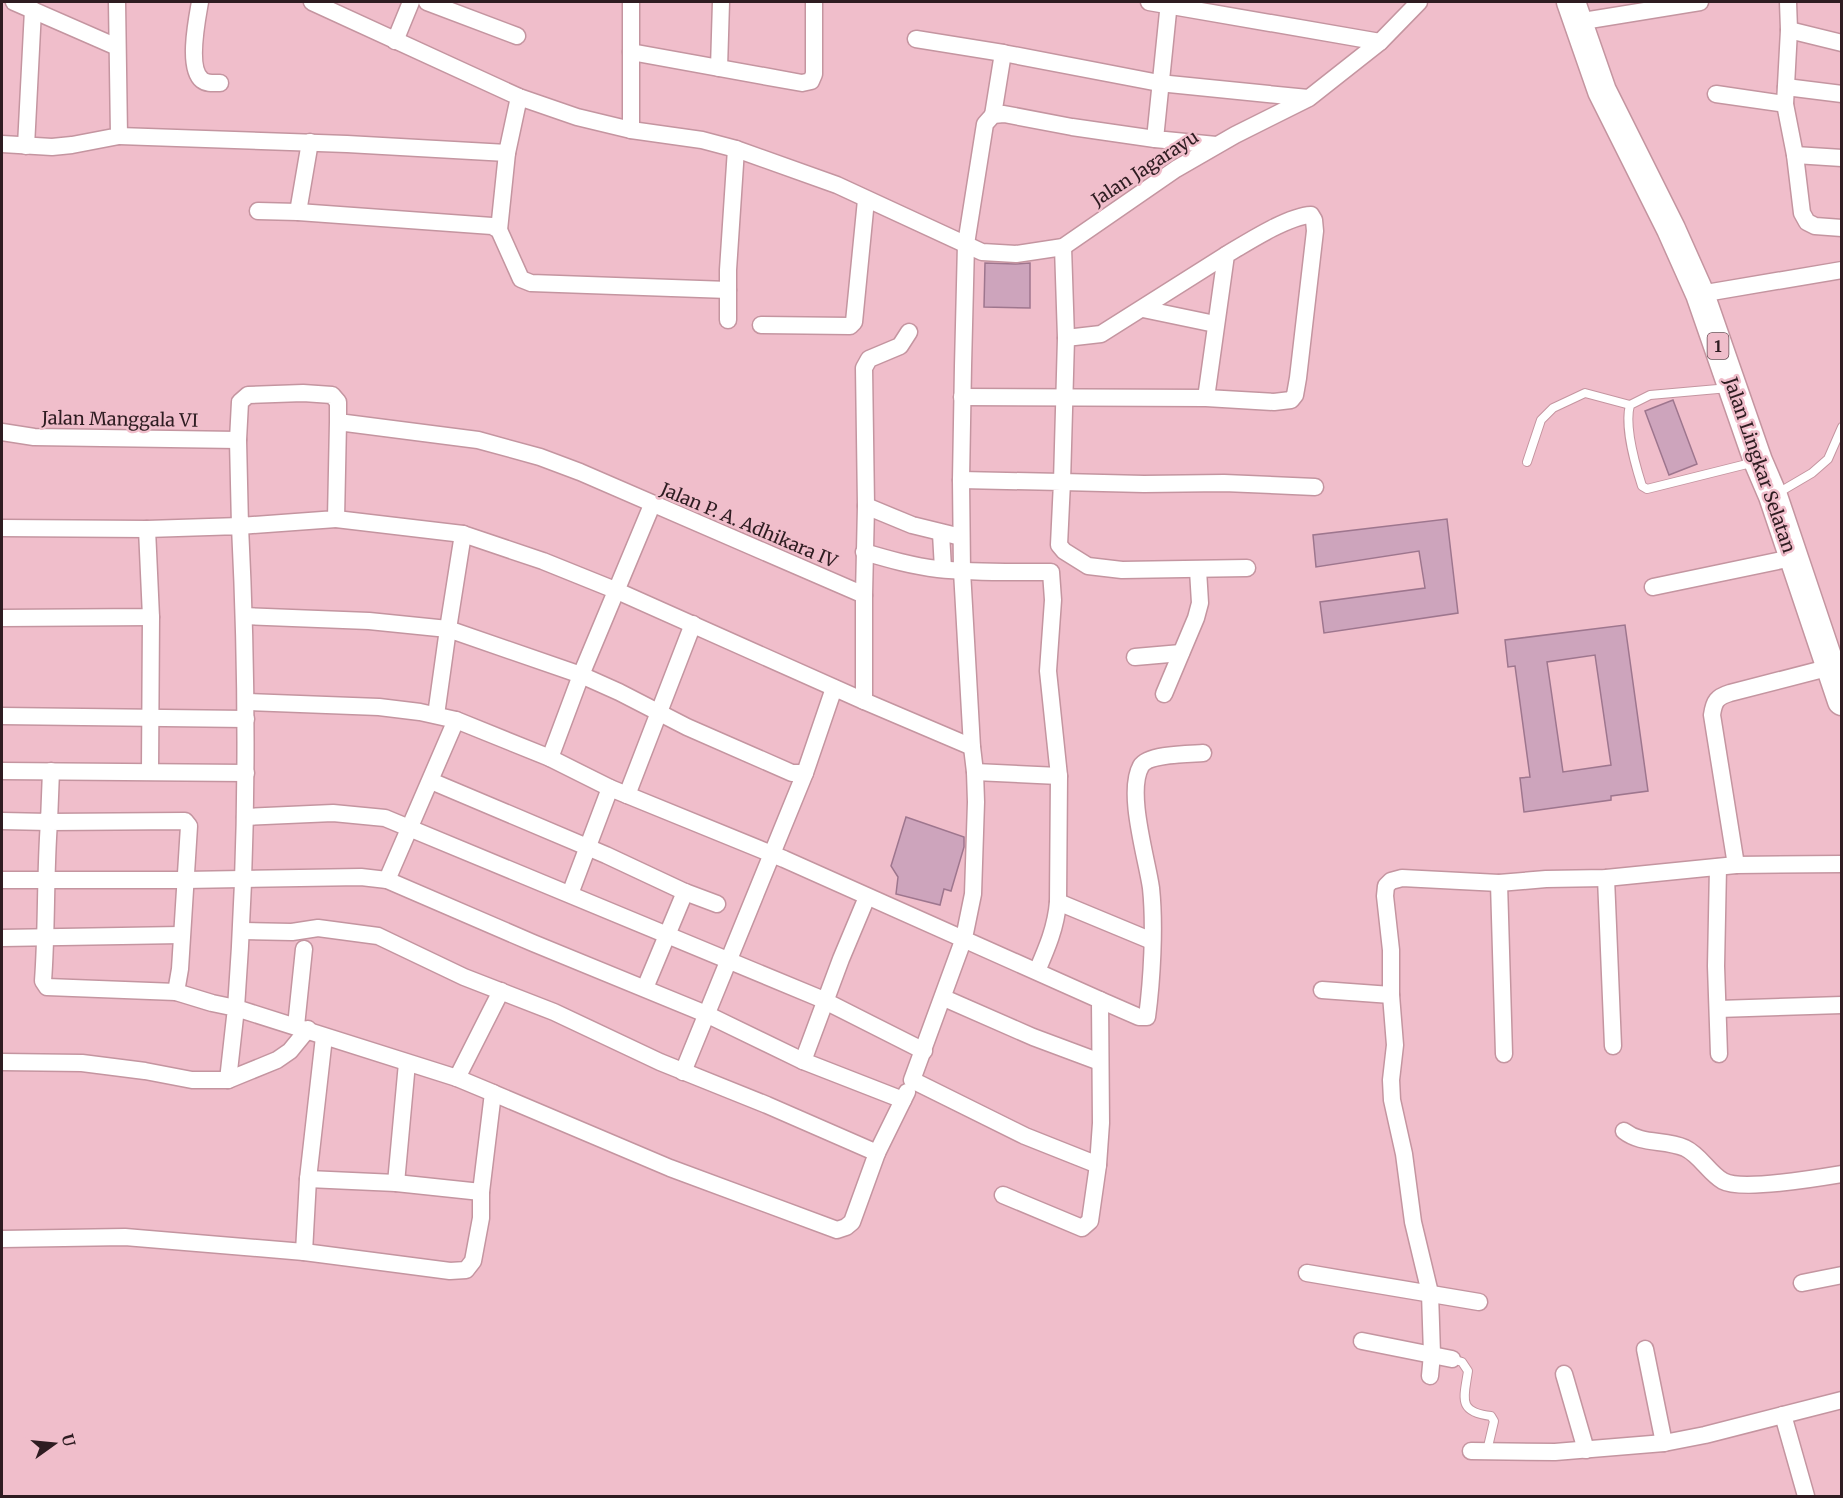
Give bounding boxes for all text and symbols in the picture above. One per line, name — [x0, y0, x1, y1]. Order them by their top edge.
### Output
street label: Jalan Jagarayu — [1086, 125, 1203, 212]
road number: 1 — [1708, 333, 1728, 359]
street label: Jalan Lingkar Selatan — [1719, 373, 1801, 556]
street label: Jalan Manggala VI — [41, 406, 198, 432]
street label: Jalan P. A. Adhikara IV — [656, 477, 842, 573]
north arrow — [24, 1414, 84, 1474]
text: U — [57, 1432, 80, 1449]

